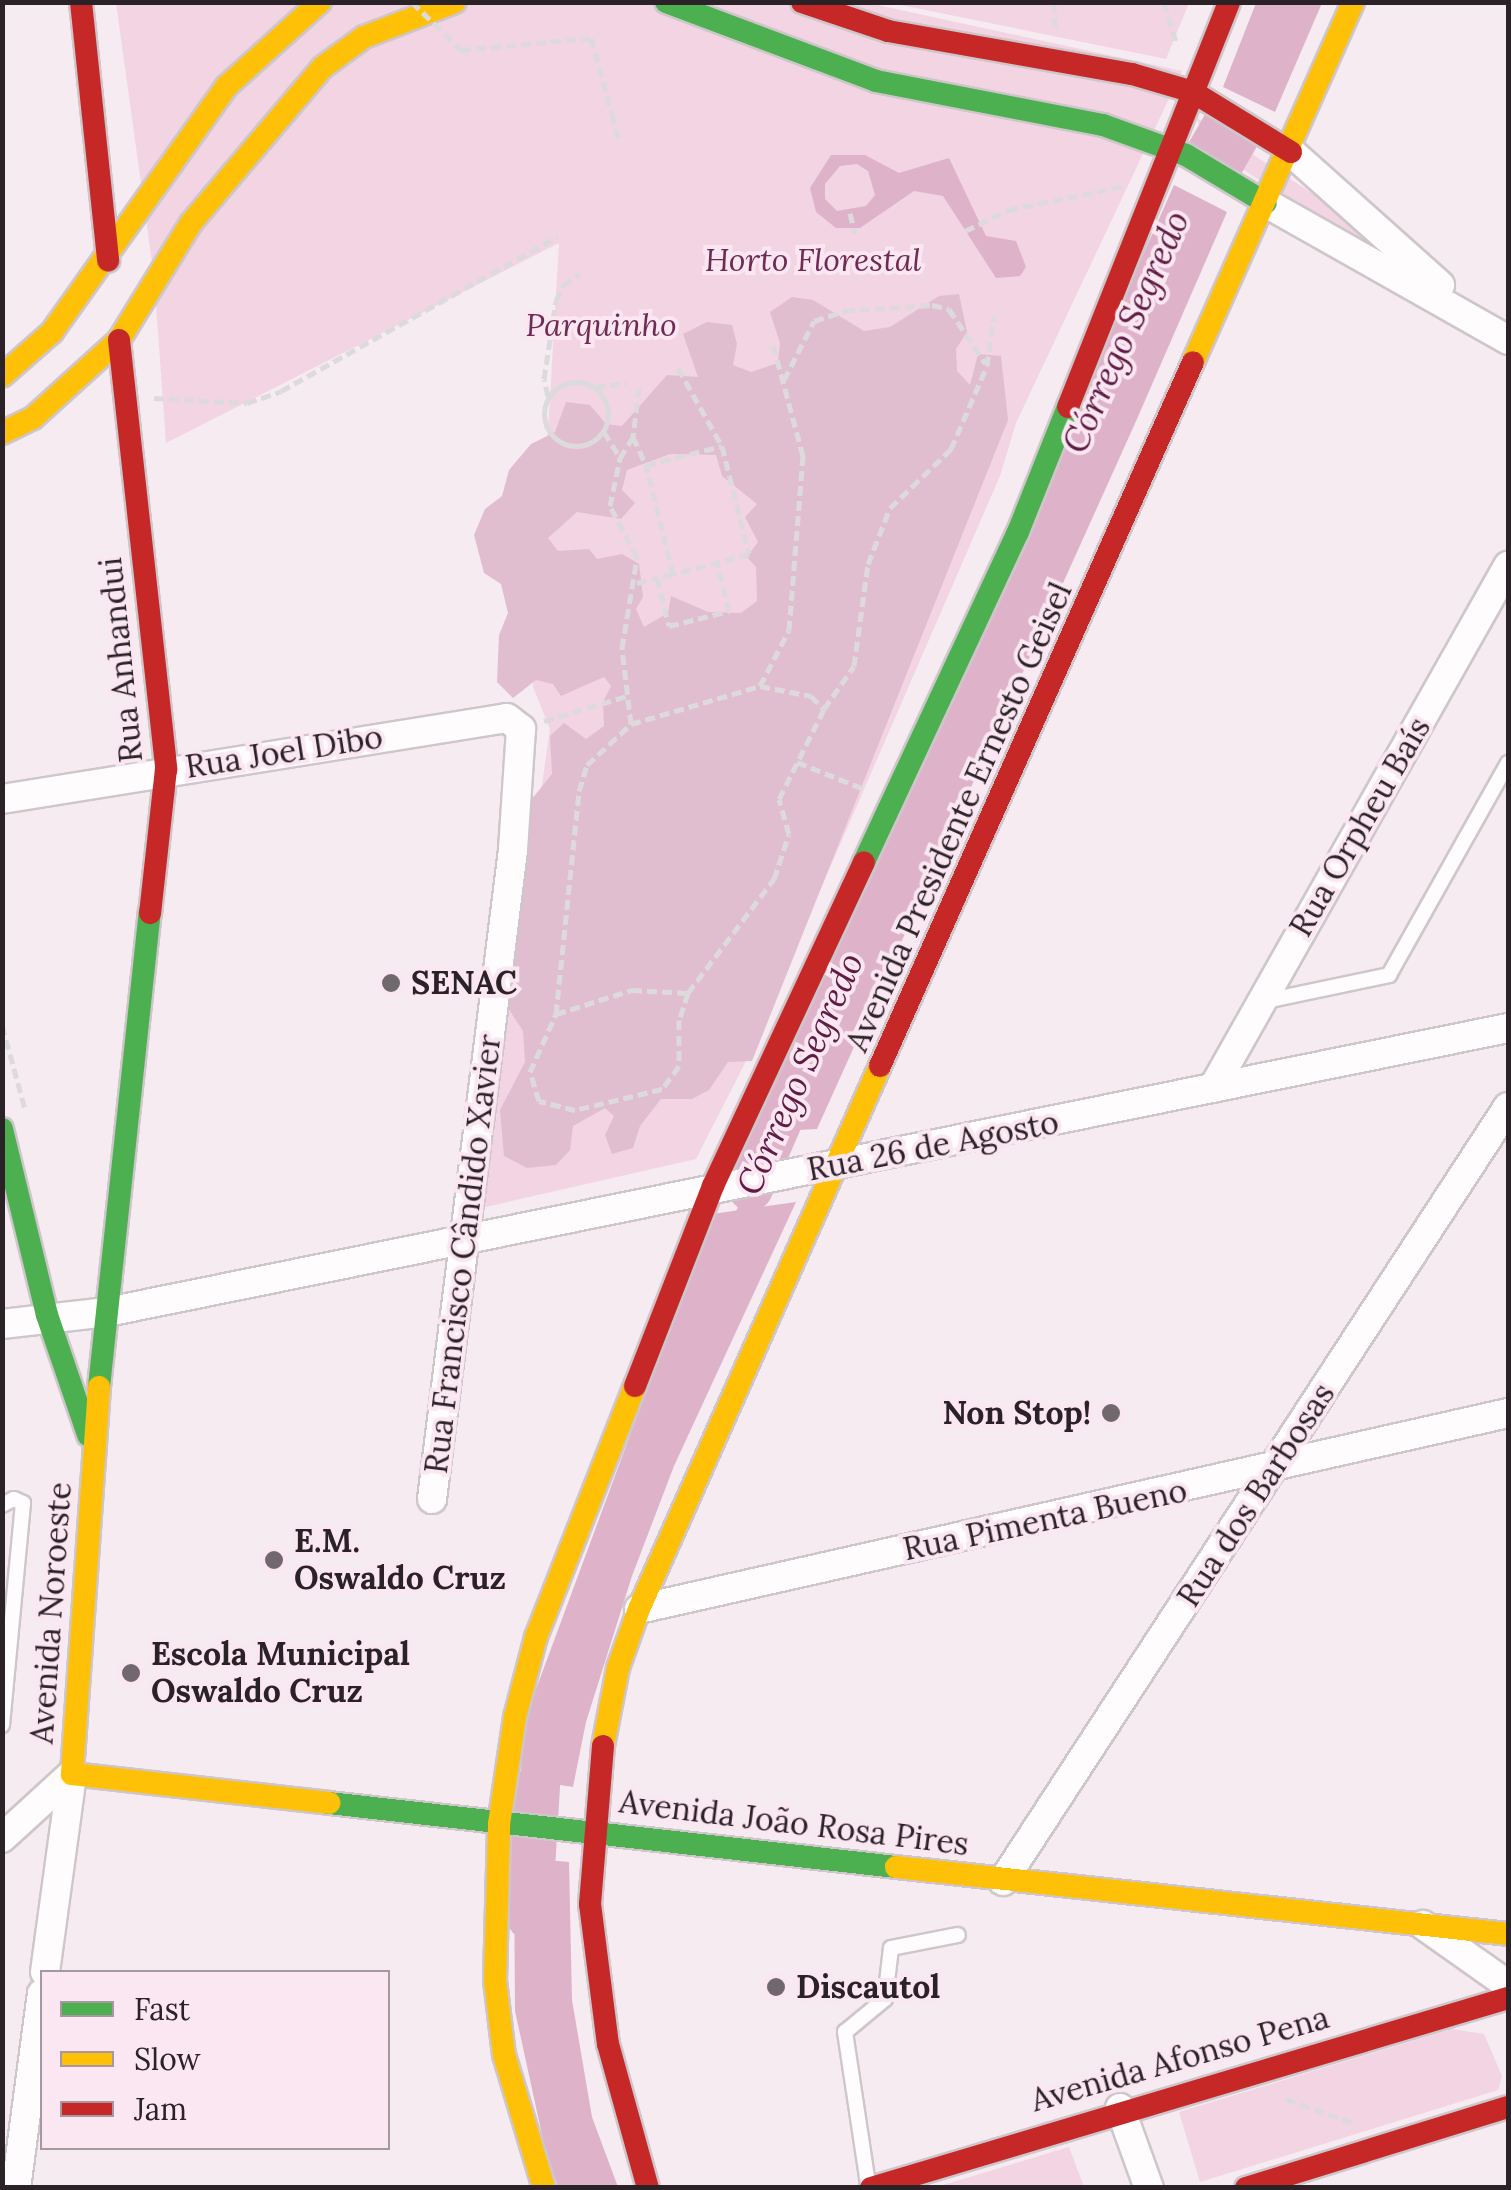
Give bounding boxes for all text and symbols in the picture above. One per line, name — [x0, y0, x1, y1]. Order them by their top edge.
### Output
water label: Córrego Segredo — [1054, 204, 1198, 460]
park label: Horto Florestal — [705, 241, 921, 279]
park label: Parquinho — [525, 306, 677, 344]
street label: Rua Anhandui — [91, 556, 151, 764]
street label: Avenida Presidente Ernesto Geisel — [838, 576, 1080, 1058]
street label: Rua Orpheu Baís — [1282, 711, 1438, 943]
street label: Rua Joel Dibo — [183, 717, 385, 787]
water label: Córrego Segredo — [728, 946, 872, 1202]
place label: SENAC — [411, 964, 517, 1002]
marker: SENAC — [380, 972, 402, 994]
street label: Rua Francisco Cândido Xavier — [417, 1032, 509, 1476]
street label: Rua 26 de Agosto — [804, 1103, 1062, 1189]
street label: Rua dos Barbosas — [1169, 1376, 1343, 1614]
place label: Non Stop! — [942, 1394, 1091, 1432]
marker: Non Stop! — [1100, 1402, 1122, 1424]
street label: Rua Pimenta Bueno — [900, 1471, 1190, 1569]
street label: Avenida Noroeste — [23, 1481, 79, 1745]
place label: E.M. Oswaldo Cruz — [294, 1523, 506, 1598]
marker: E.M. Oswaldo Cruz — [263, 1549, 285, 1571]
place label: Escola Municipal Oswaldo Cruz — [151, 1636, 410, 1711]
marker: Escola Municipal Oswaldo Cruz — [120, 1662, 142, 1684]
street label: Avenida João Rosa Pires — [617, 1783, 971, 1863]
place label: Discautol — [796, 1968, 940, 2006]
legend — [40, 1970, 390, 2150]
marker: Discautol — [765, 1976, 787, 1998]
text: Fast — [134, 1990, 190, 2028]
street label: Avenida Afonso Pena — [1027, 1998, 1333, 2120]
text: Slow — [134, 2040, 200, 2078]
text: Jam — [134, 2090, 187, 2128]

